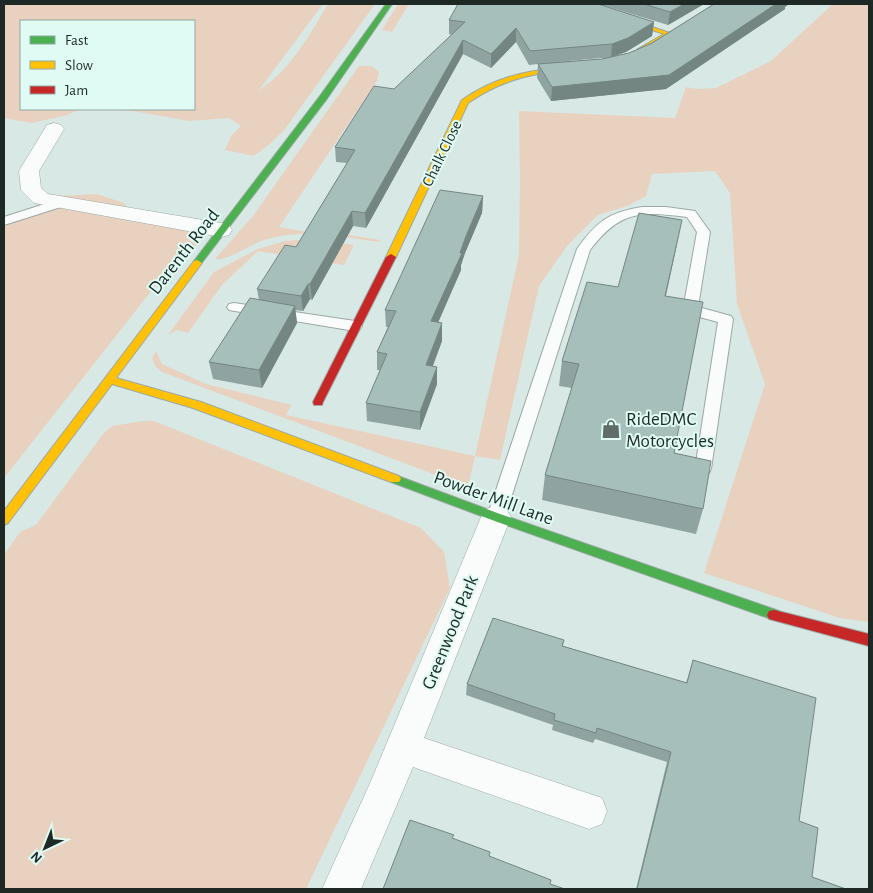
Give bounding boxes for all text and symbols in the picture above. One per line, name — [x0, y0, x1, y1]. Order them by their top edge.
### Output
legend — [20, 20, 195, 110]
text: Fast — [65, 33, 89, 48]
text: Slow — [65, 58, 93, 73]
text: Jam — [65, 83, 88, 98]
street label: Chalk Close — [419, 118, 465, 189]
street label: Darenth Road — [145, 206, 223, 298]
place label: RideDMC Motorcycles — [626, 410, 714, 451]
shop icon: RideDMC Motorcycles — [600, 418, 622, 440]
street label: Powder Mill Lane — [431, 468, 556, 529]
street label: Greenwood Park — [419, 573, 482, 692]
north arrow — [20, 823, 70, 873]
text: N — [28, 848, 45, 865]

